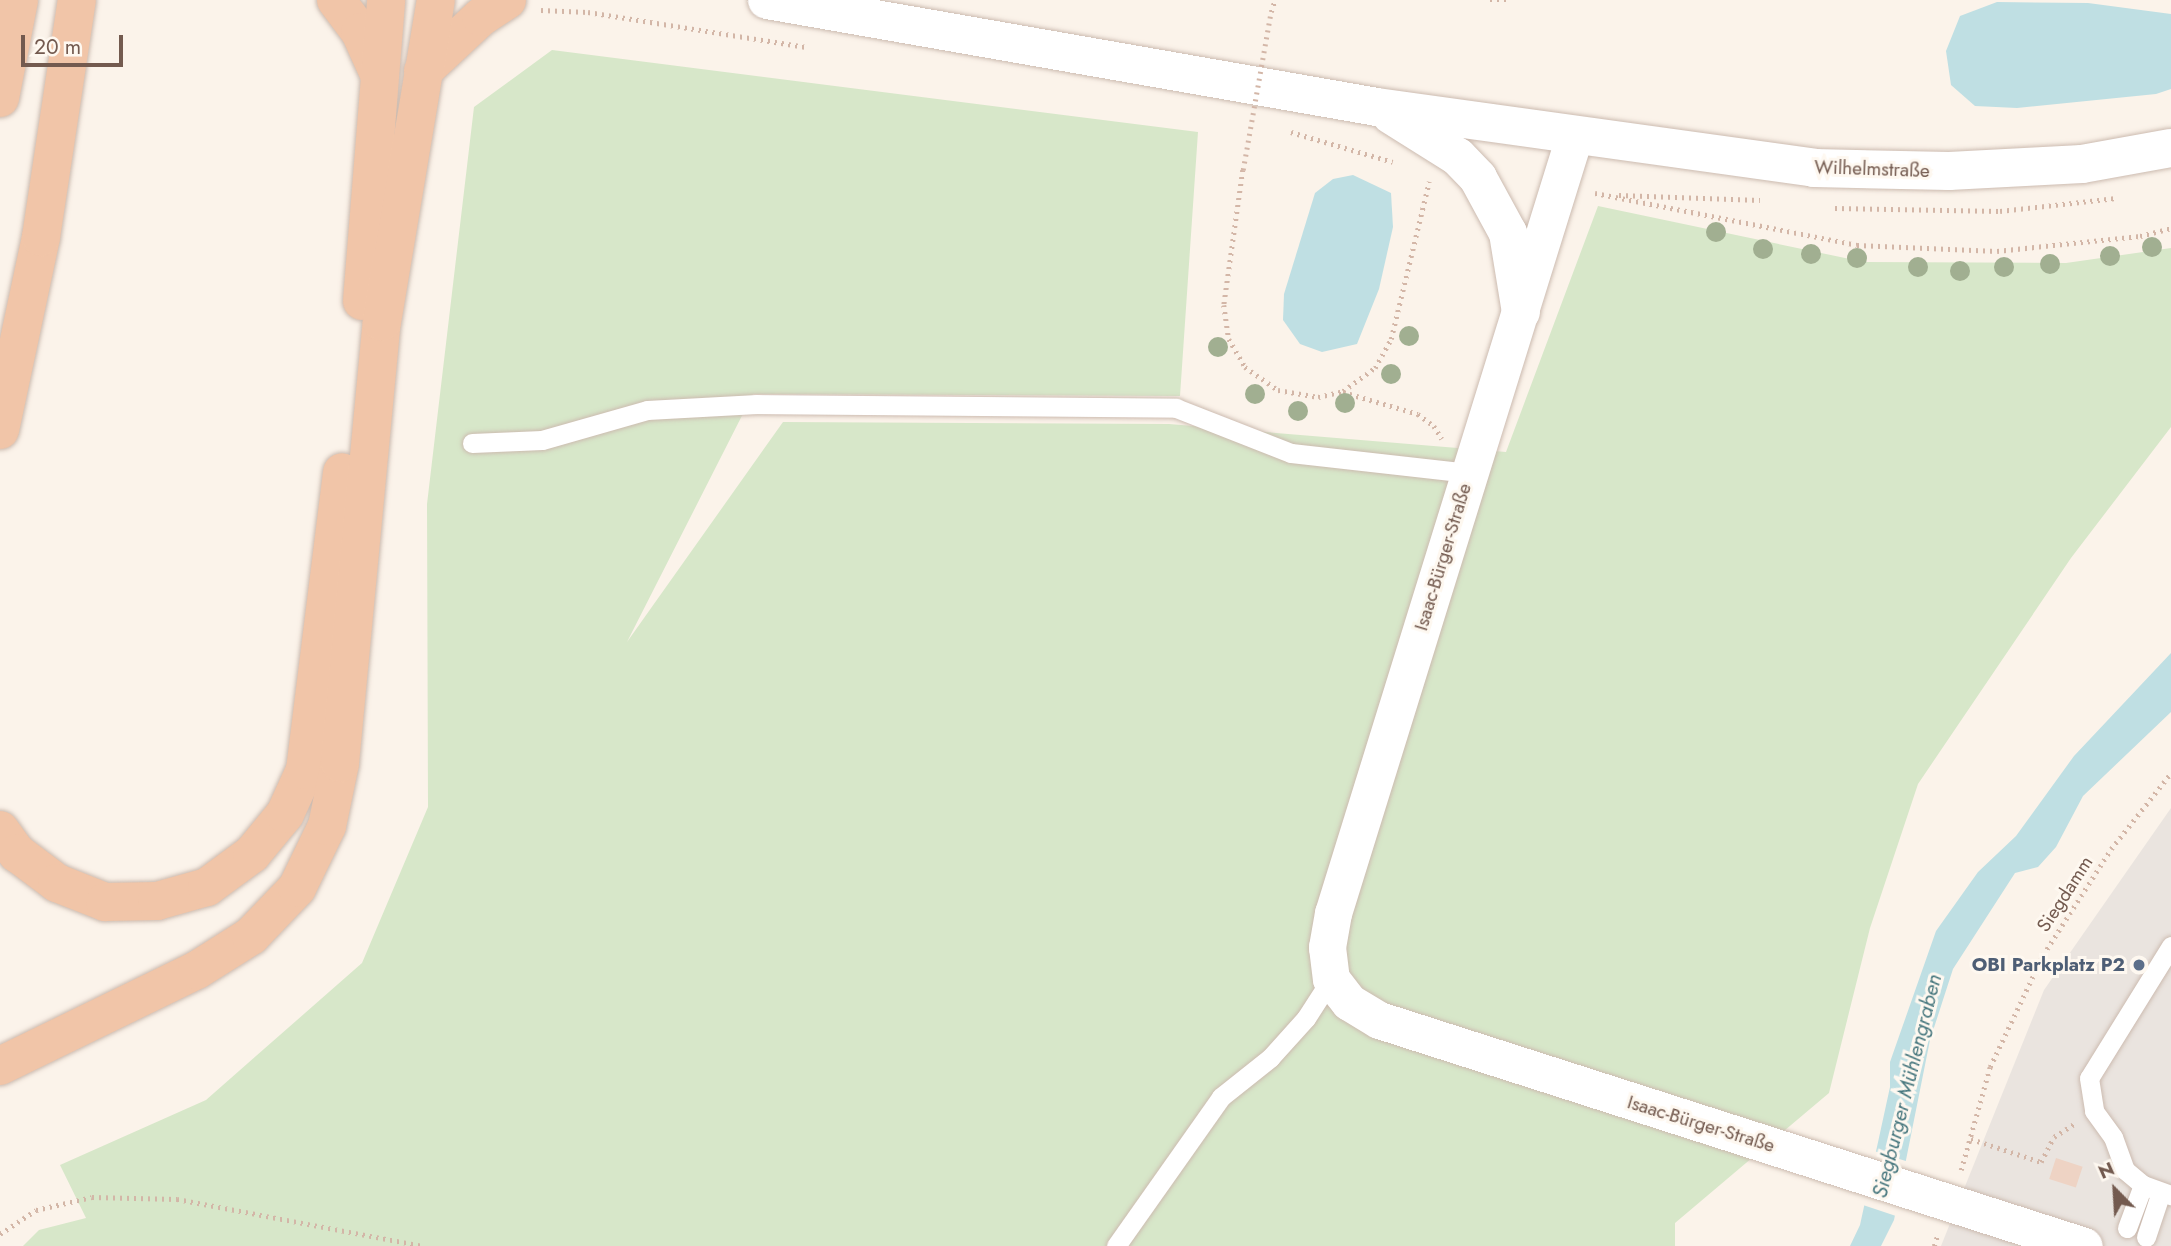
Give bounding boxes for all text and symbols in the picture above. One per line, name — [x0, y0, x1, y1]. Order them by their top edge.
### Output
scale bar — [24, 21, 126, 65]
text: 20 m — [34, 32, 81, 62]
street label: Wilhelmstraße — [1814, 156, 1930, 182]
street label: Isaac-Bürger-Straße — [1410, 481, 1476, 633]
street label: Siegdamm — [2032, 852, 2098, 936]
place label: OBI Parkplatz P2 — [1972, 954, 2125, 976]
marker: OBI Parkplatz P2 — [2131, 957, 2147, 973]
water label: Siegburger Mühlengraben — [1867, 971, 1947, 1201]
street label: Isaac-Bürger-Straße — [1625, 1091, 1777, 1157]
north arrow — [2080, 1155, 2150, 1225]
text: N — [2094, 1155, 2119, 1186]

